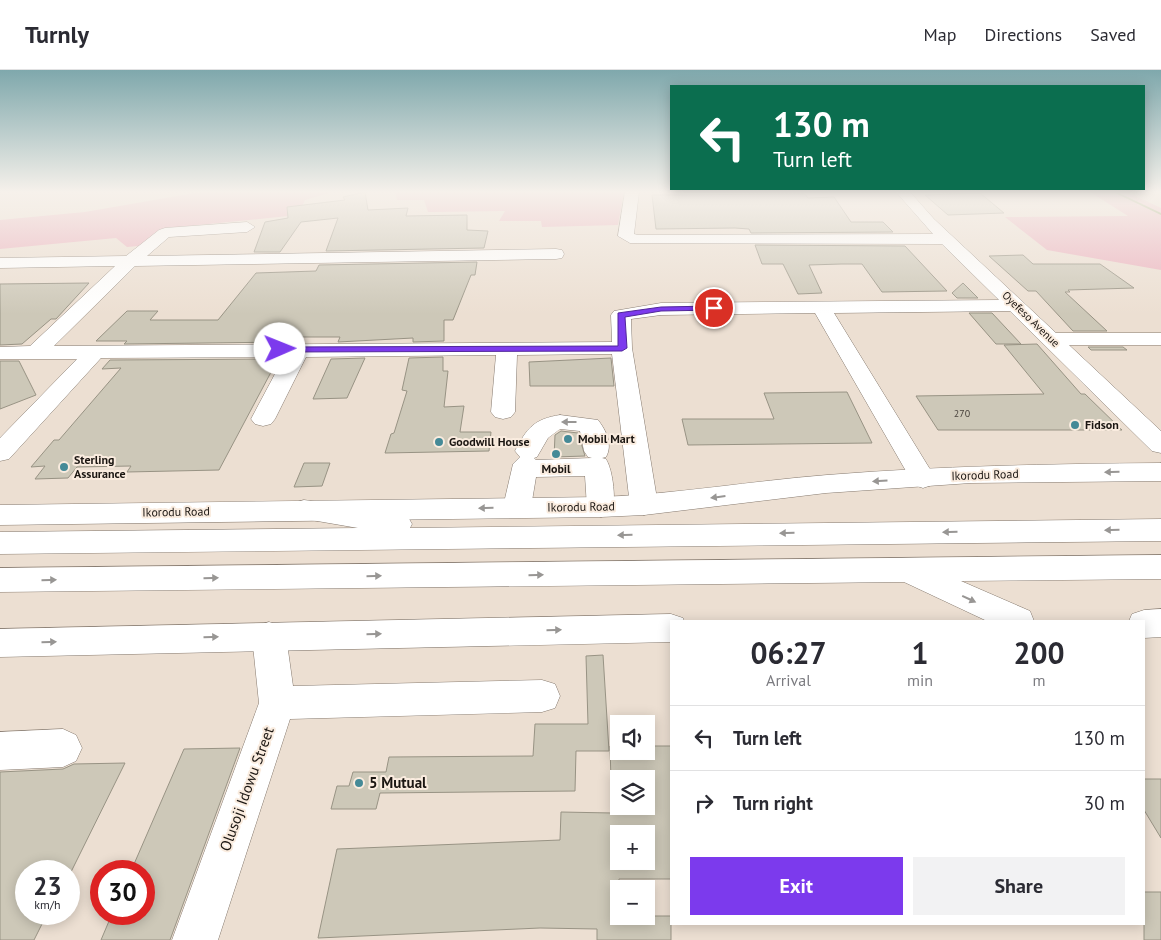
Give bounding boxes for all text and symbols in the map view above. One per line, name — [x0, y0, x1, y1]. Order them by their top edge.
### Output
text: Turnly — [25, 19, 89, 50]
text: Map — [924, 23, 956, 46]
text: Directions — [984, 23, 1062, 46]
text: Saved — [1090, 23, 1136, 46]
text: 130 m — [773, 101, 870, 147]
icon: left — [690, 105, 755, 170]
text: Turn left — [773, 145, 852, 173]
pin — [693, 287, 735, 329]
street label: Oyefeso Avenue — [999, 288, 1063, 350]
icon: arrive — [700, 294, 728, 322]
position arrow — [253, 322, 305, 374]
house number: 270 — [954, 407, 971, 420]
place label: Fidson — [1085, 417, 1119, 432]
one-way arrow — [561, 418, 577, 426]
marker: Fidson — [1069, 419, 1081, 431]
place label: Mobil Mart — [578, 431, 635, 446]
marker: Mobil Mart — [562, 433, 574, 445]
place label: Goodwill House — [449, 434, 530, 449]
marker: Goodwill House — [433, 436, 445, 448]
marker: Mobil — [550, 448, 562, 460]
place label: Sterling Assurance — [74, 452, 126, 481]
marker: Sterling Assurance — [58, 461, 70, 473]
place label: Mobil — [541, 461, 571, 476]
street label: Ikorodu Road — [951, 466, 1019, 483]
one-way arrow — [1104, 469, 1120, 477]
one-way arrow — [872, 478, 888, 486]
one-way arrow — [710, 493, 726, 501]
street label: Ikorodu Road — [547, 498, 615, 515]
street label: Ikorodu Road — [142, 503, 210, 520]
one-way arrow — [478, 504, 494, 512]
one-way arrow — [1104, 526, 1120, 534]
one-way arrow — [942, 528, 958, 536]
one-way arrow — [779, 529, 795, 537]
one-way arrow — [617, 531, 633, 539]
one-way arrow — [528, 571, 544, 579]
one-way arrow — [366, 572, 382, 580]
one-way arrow — [203, 574, 219, 582]
one-way arrow — [41, 576, 57, 584]
one-way arrow — [962, 595, 976, 603]
one-way arrow — [546, 626, 562, 634]
one-way arrow — [366, 629, 382, 637]
one-way arrow — [203, 633, 219, 641]
text: 06:27 — [750, 633, 827, 672]
text: 1 — [912, 633, 929, 672]
text: 200 — [1013, 633, 1065, 672]
one-way arrow — [41, 637, 57, 645]
text: Arrival — [766, 670, 811, 690]
text: min — [907, 670, 933, 690]
text: m — [1033, 670, 1046, 690]
map controls — [610, 715, 655, 925]
button: sound — [610, 715, 655, 760]
street label: Olusoji Idowu Street — [215, 724, 278, 854]
icon: left — [690, 724, 718, 752]
text: Turn left — [733, 726, 802, 750]
text: 130 m — [1073, 726, 1125, 750]
button: layers — [610, 770, 655, 815]
place label: 5 Mutual — [369, 773, 427, 792]
marker: 5 Mutual — [353, 777, 365, 789]
icon: right — [690, 789, 718, 817]
text: Turn right — [733, 791, 813, 815]
text: 30 m — [1084, 791, 1125, 815]
button: + — [610, 825, 655, 870]
button: Exit — [690, 857, 903, 915]
button: Share — [913, 857, 1125, 915]
speed limit sign: 30 — [90, 860, 155, 925]
text: 23 — [33, 870, 62, 902]
button: − — [610, 880, 655, 925]
text: km/h — [34, 897, 61, 912]

